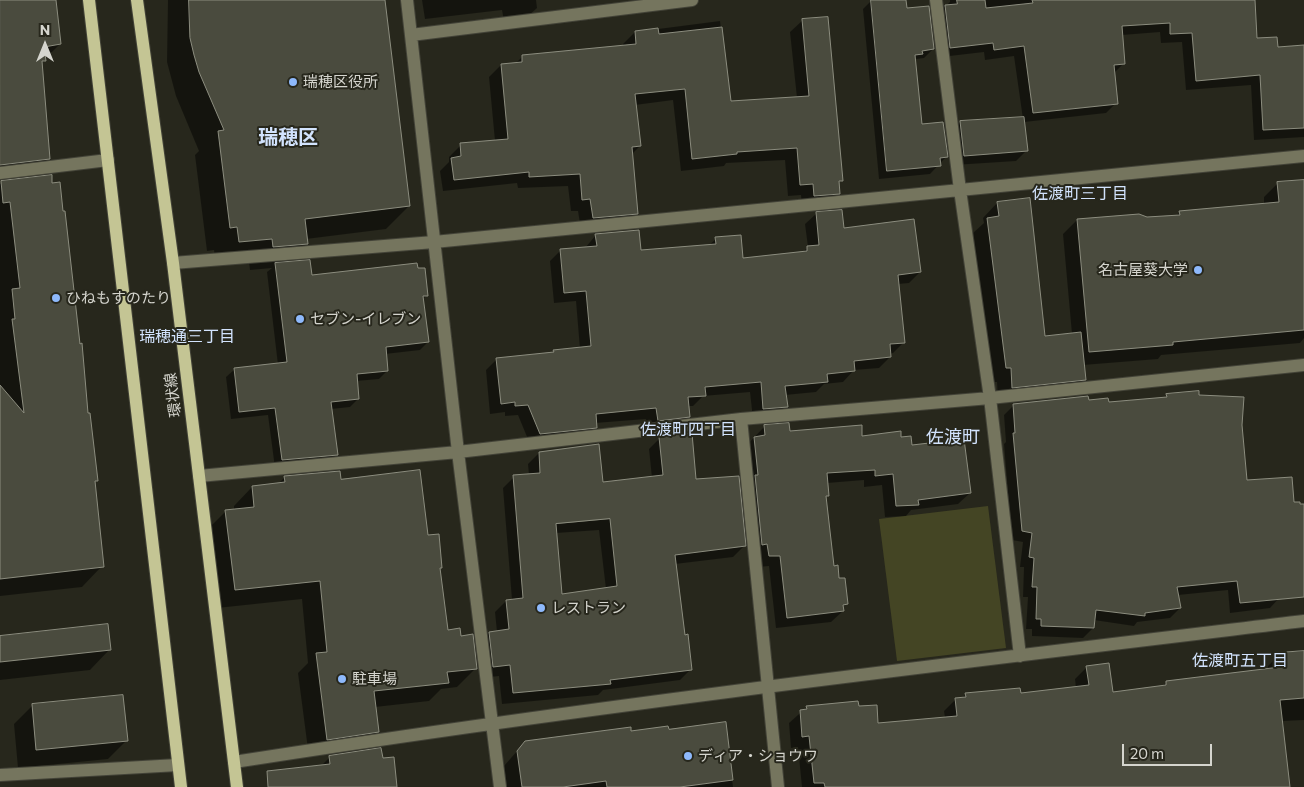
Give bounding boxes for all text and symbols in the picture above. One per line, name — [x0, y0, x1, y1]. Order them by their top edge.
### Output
north arrow — [20, 20, 70, 70]
text: N — [40, 21, 50, 38]
place label: 瑞穂区役所 — [303, 73, 378, 91]
marker: 瑞穂区役所 — [287, 76, 299, 88]
district label: 瑞穂区 — [258, 125, 318, 149]
district label: 佐渡町三丁目 — [1032, 184, 1128, 204]
place label: 名古屋葵大学 — [1098, 261, 1188, 279]
marker: 名古屋葵大学 — [1192, 264, 1204, 276]
place label: ひねもすのたり — [66, 289, 171, 307]
marker: ひねもすのたり — [50, 292, 62, 304]
place label: セブン-イレブン — [310, 310, 421, 328]
marker: セブン-イレブン — [294, 313, 306, 325]
district label: 瑞穂通三丁目 — [139, 327, 235, 347]
street label: 環状線 — [161, 372, 185, 418]
district label: 佐渡町四丁目 — [640, 420, 736, 440]
district label: 佐渡町 — [926, 426, 980, 448]
place label: レストラン — [551, 599, 626, 617]
marker: レストラン — [535, 602, 547, 614]
district label: 佐渡町五丁目 — [1192, 651, 1288, 671]
place label: 駐車場 — [352, 670, 397, 688]
marker: 駐車場 — [336, 673, 348, 685]
scale bar — [1124, 734, 1214, 766]
text: 20 m — [1130, 744, 1164, 762]
place label: ディア・ショウワ — [698, 747, 818, 765]
marker: ディア・ショウワ — [682, 750, 694, 762]

